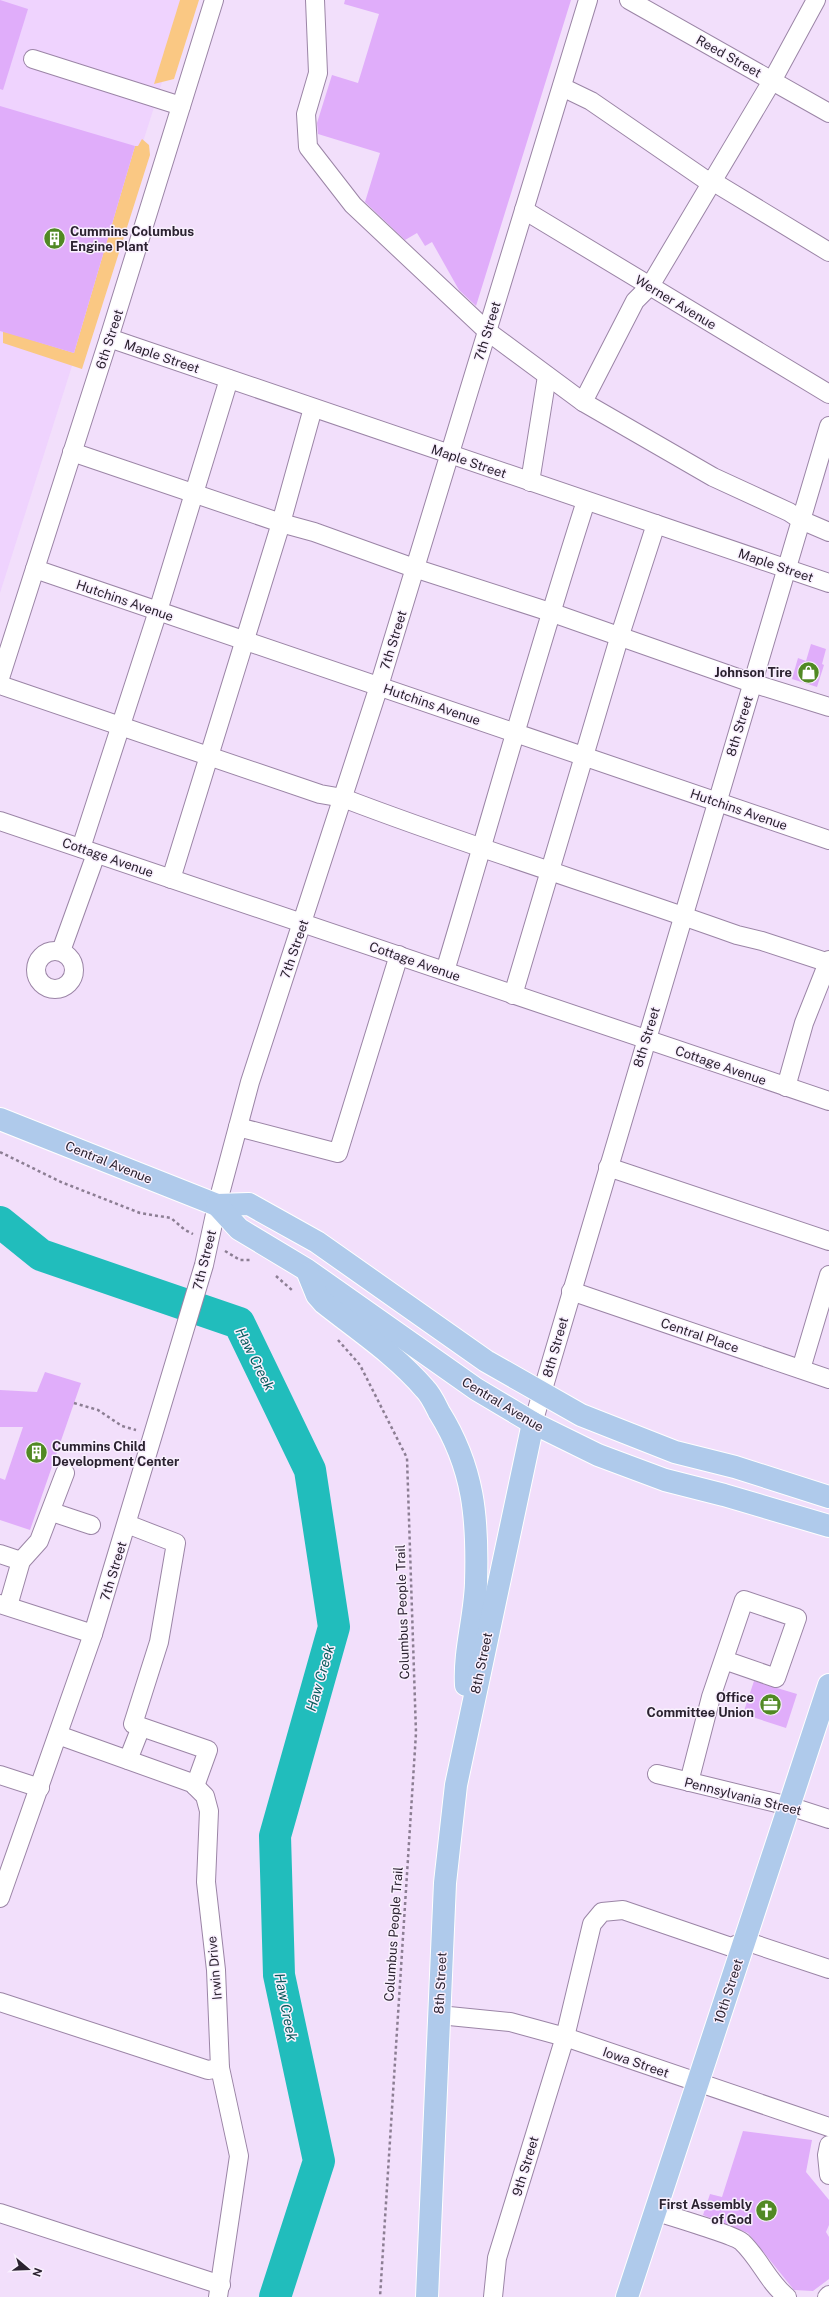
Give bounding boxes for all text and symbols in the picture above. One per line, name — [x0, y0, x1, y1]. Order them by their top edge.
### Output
street label: Reed Street — [694, 32, 764, 80]
place label: Cummins Columbus Engine Plant — [70, 224, 194, 254]
building icon: Cummins Columbus Engine Plant — [41, 225, 67, 251]
street label: Werner Avenue — [632, 272, 719, 333]
street label: 7th Street — [471, 300, 504, 363]
street label: 6th Street — [93, 307, 126, 371]
street label: Maple Street — [122, 337, 201, 376]
street label: Maple Street — [429, 442, 508, 481]
street label: Maple Street — [736, 546, 815, 585]
street label: Hutchins Avenue — [74, 577, 175, 624]
street label: 7th Street — [377, 609, 410, 672]
shop icon: Johnson Tire — [795, 659, 821, 685]
place label: Johnson Tire — [715, 665, 792, 680]
street label: Hutchins Avenue — [381, 681, 482, 728]
street label: 8th Street — [723, 694, 756, 758]
street label: Hutchins Avenue — [688, 786, 789, 833]
street label: Cottage Avenue — [60, 835, 155, 880]
street label: 7th Street — [277, 918, 312, 981]
street label: Cottage Avenue — [367, 939, 462, 984]
street label: 8th Street — [630, 1005, 663, 1069]
street label: Cottage Avenue — [673, 1043, 768, 1088]
street label: Central Avenue — [63, 1138, 154, 1187]
street label: 7th Street — [190, 1228, 219, 1292]
street label: 8th Street — [540, 1315, 571, 1379]
street label: Central Place — [659, 1315, 741, 1356]
water label: Haw Creek — [232, 1325, 278, 1394]
street label: Central Avenue — [459, 1374, 546, 1435]
place label: Cummins Child Development Center — [52, 1439, 180, 1469]
building icon: Cummins Child Development Center — [23, 1440, 49, 1466]
street label: 7th Street — [97, 1540, 130, 1603]
street label: Columbus People Trail — [393, 1544, 412, 1680]
street label: 8th Street — [468, 1631, 495, 1695]
water label: Haw Creek — [303, 1642, 337, 1713]
place label: Office Committee Union — [647, 1690, 754, 1720]
office icon: Office Committee Union — [757, 1691, 783, 1717]
street label: Pennsylvania Street — [683, 1775, 803, 1818]
street label: Columbus People Trail — [381, 1866, 406, 2002]
street label: Irwin Drive — [204, 1935, 225, 2001]
street label: 8th Street — [431, 1952, 450, 2014]
street label: 10th Street — [711, 1957, 746, 2025]
water label: Haw Creek — [272, 1972, 300, 2043]
street label: Iowa Street — [601, 2044, 671, 2081]
street label: 9th Street — [509, 2134, 542, 2198]
place label: First Assembly of God — [659, 2197, 753, 2227]
church icon: First Assembly of God — [754, 2198, 780, 2224]
north arrow — [8, 2249, 48, 2289]
text: N — [30, 2266, 45, 2278]

